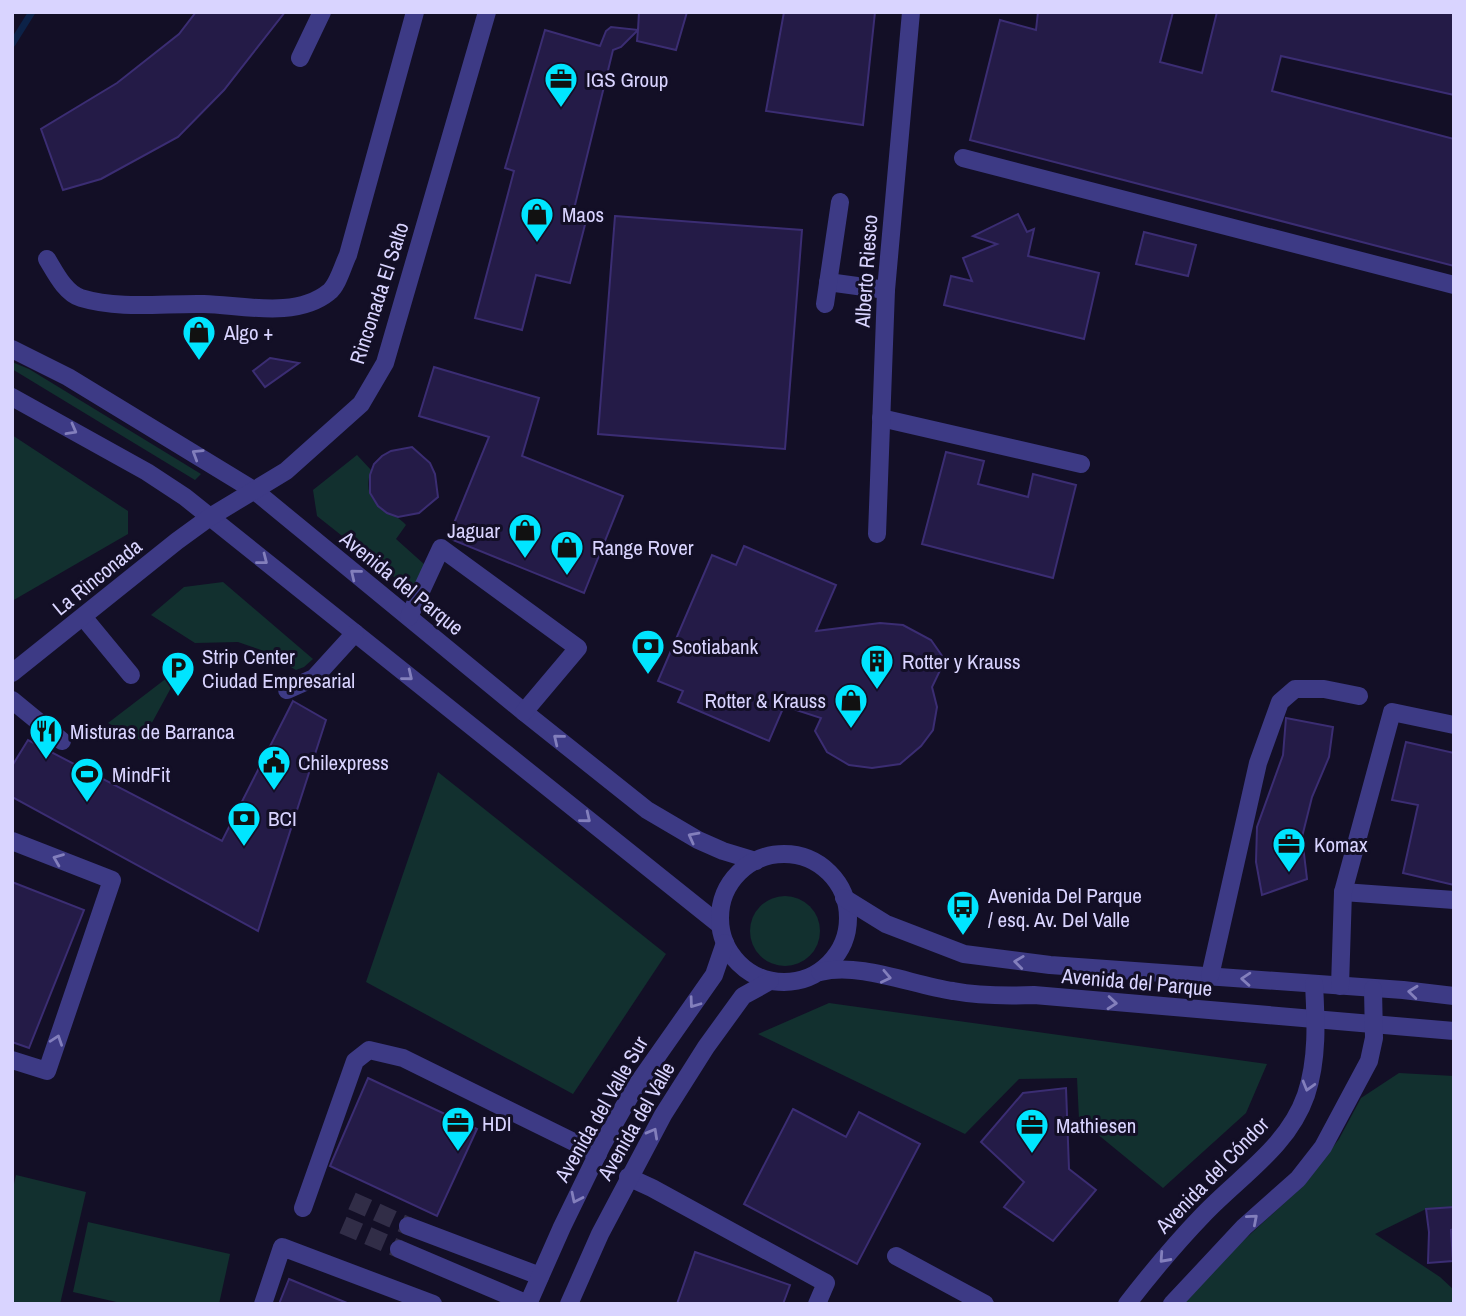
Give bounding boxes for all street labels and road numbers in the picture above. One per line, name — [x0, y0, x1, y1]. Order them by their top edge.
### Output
street label: Alberto Riesco — [848, 214, 884, 329]
street label: Rinconada El Salto — [342, 218, 416, 368]
street label: Avenida del Parque — [333, 524, 470, 642]
street label: La Rinconada — [46, 532, 148, 622]
street label: Avenida del Parque — [1060, 961, 1213, 1003]
street label: Avenida del Valle Sur — [549, 1032, 653, 1186]
street label: Avenida del Valle — [592, 1057, 680, 1185]
street label: Avenida del Cóndor — [1148, 1110, 1275, 1240]

